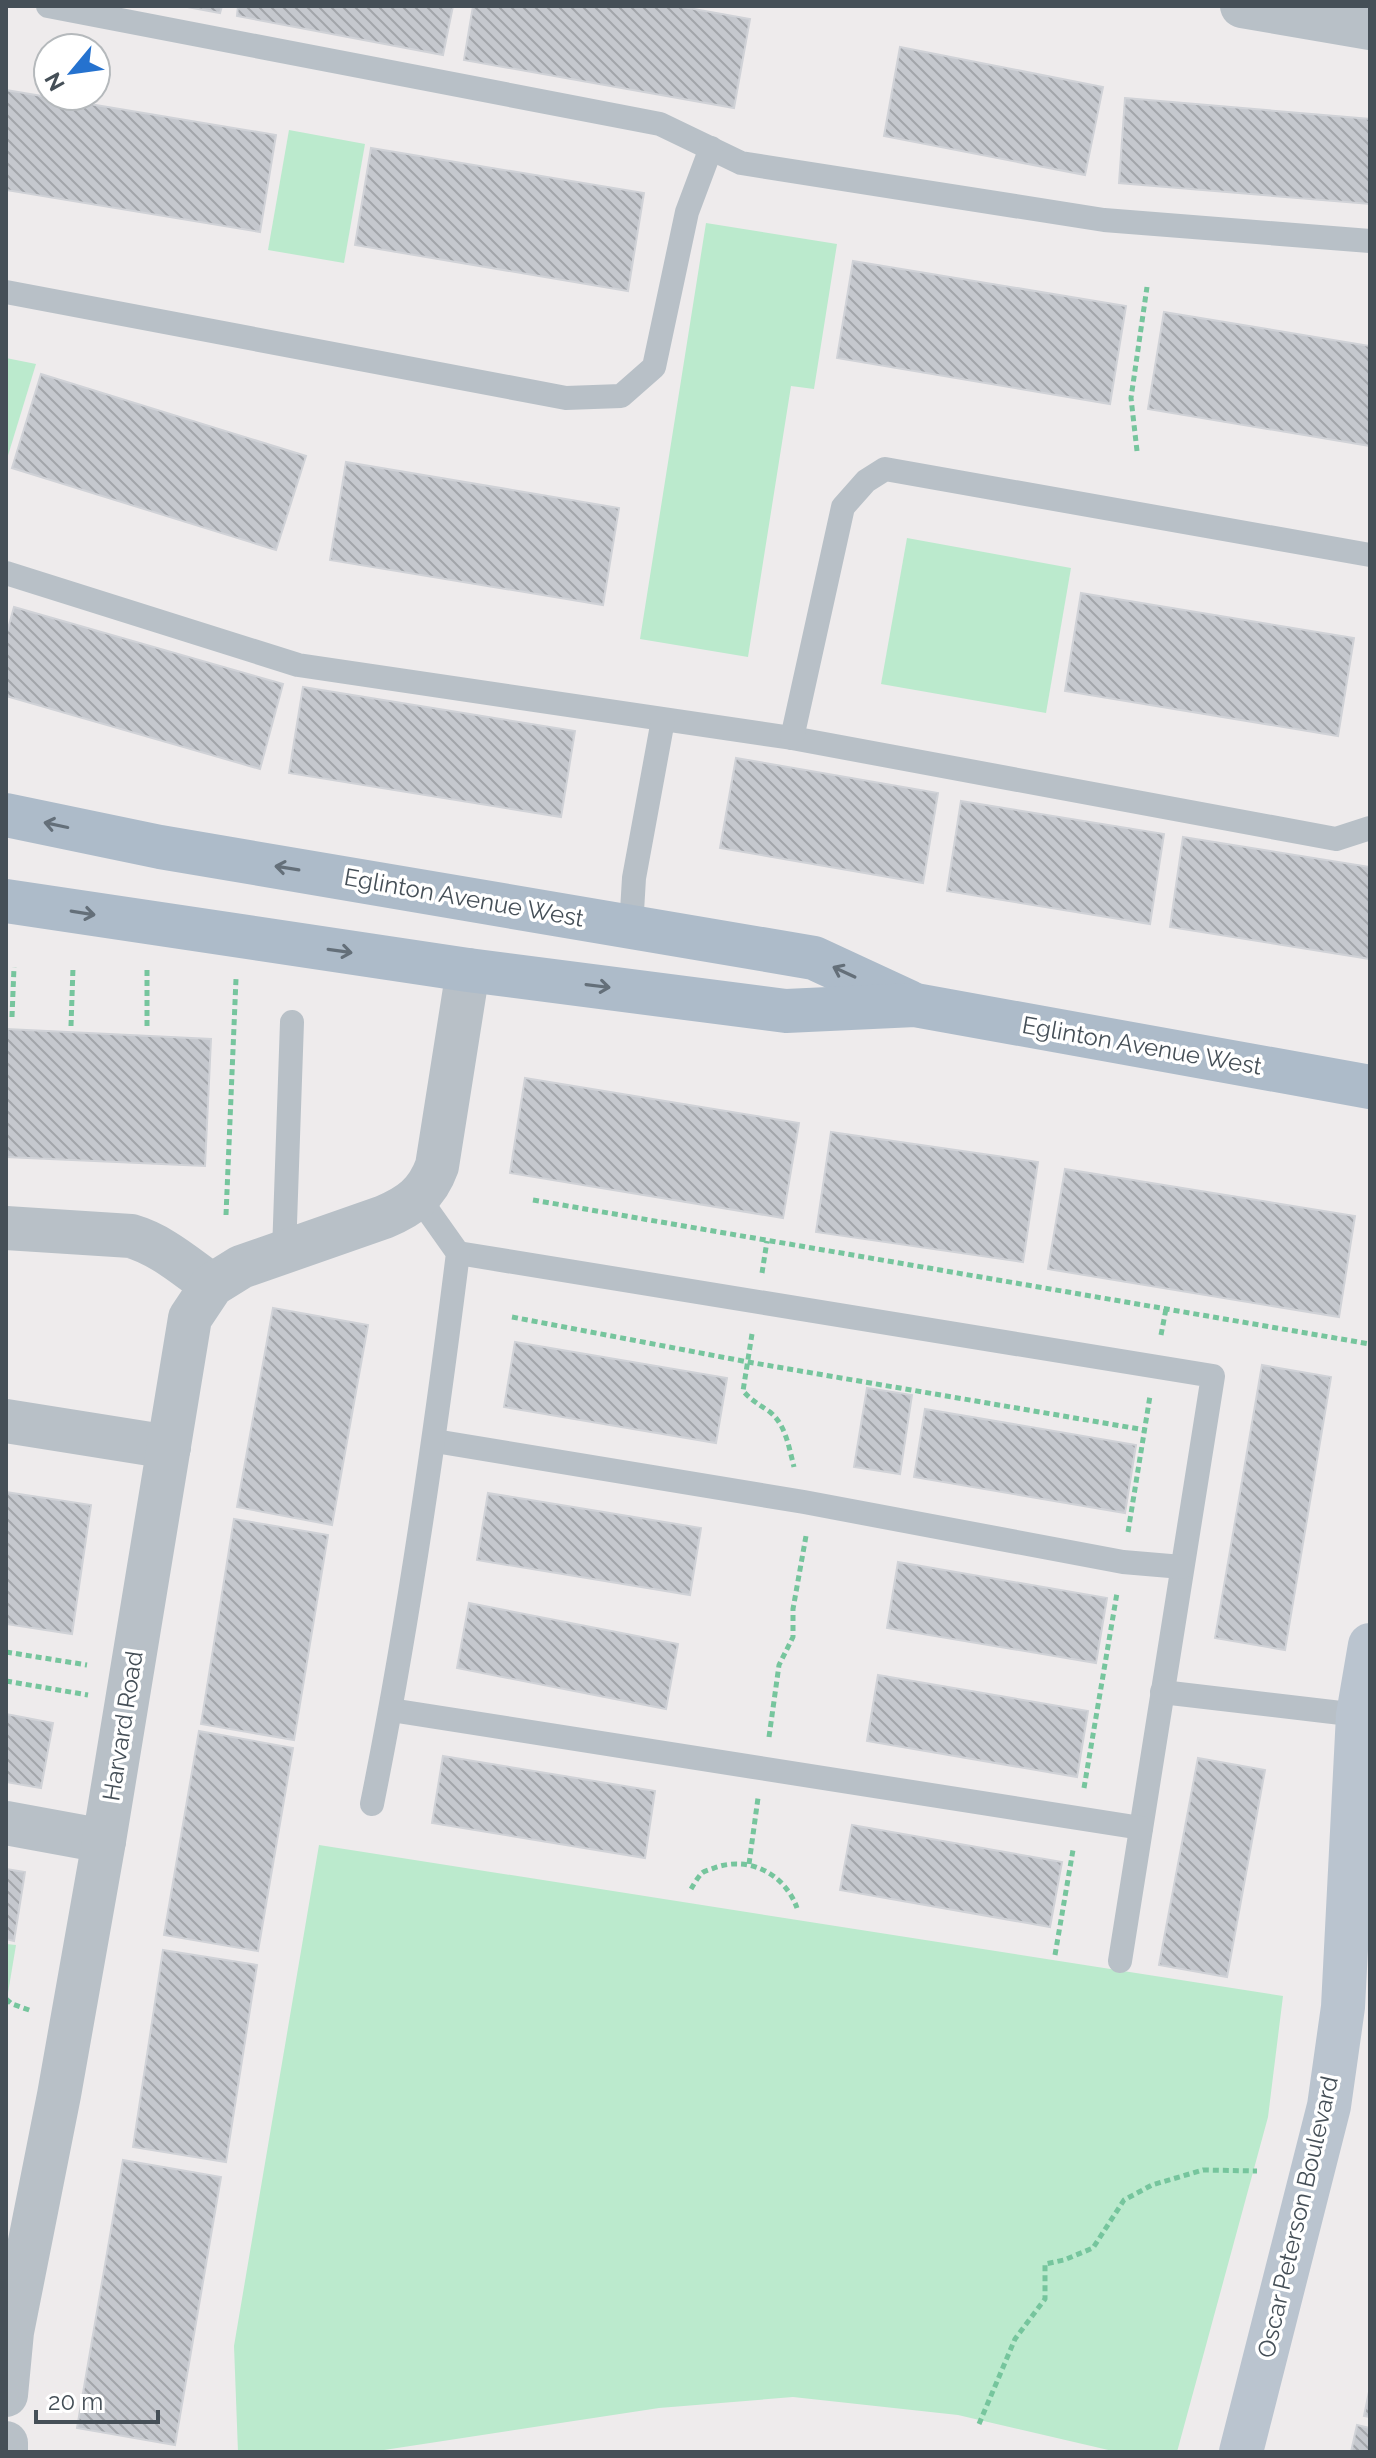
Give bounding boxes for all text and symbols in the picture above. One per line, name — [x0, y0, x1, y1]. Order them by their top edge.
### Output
north arrow — [32, 32, 112, 112]
text: N — [39, 68, 70, 95]
one-way arrow — [44, 817, 69, 832]
one-way arrow — [275, 859, 300, 874]
street label: Eglinton Avenue West — [342, 862, 586, 933]
one-way arrow — [70, 906, 95, 921]
one-way arrow — [327, 944, 352, 959]
one-way arrow — [832, 964, 856, 979]
one-way arrow — [584, 979, 611, 994]
street label: Eglinton Avenue West — [1020, 1010, 1264, 1081]
street label: Harvard Road — [96, 1649, 149, 1803]
street label: Oscar Peterson Boulevard — [1251, 2073, 1344, 2361]
scale bar — [36, 2374, 158, 2424]
text: 20 m — [48, 2387, 103, 2416]

